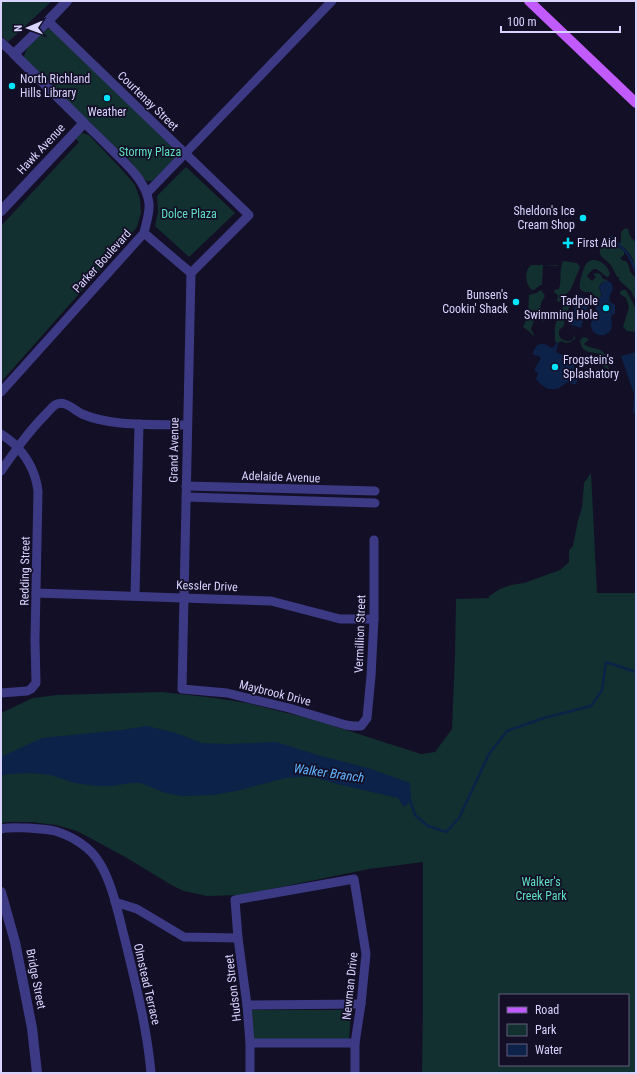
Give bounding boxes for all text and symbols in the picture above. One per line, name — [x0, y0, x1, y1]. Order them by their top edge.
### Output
north arrow — [8, 8, 48, 48]
scale bar — [501, 8, 620, 34]
text: 100 m — [507, 15, 537, 29]
text: N — [12, 24, 25, 32]
street label: Courtenay Street — [115, 68, 182, 134]
place label: North Richland Hills Library — [20, 72, 90, 100]
marker: North Richland Hills Library — [7, 81, 17, 91]
marker: Weather — [102, 93, 112, 103]
place label: Weather — [88, 105, 127, 119]
street label: Hawk Avenue — [14, 121, 68, 177]
park label: Stormy Plaza — [119, 145, 181, 159]
place label: Sheldon's Ice Cream Shop — [513, 204, 575, 232]
park label: Dolce Plaza — [161, 207, 217, 221]
marker: Sheldon's Ice Cream Shop — [578, 213, 588, 223]
street label: Parker Boulevard — [70, 226, 134, 296]
place label: First Aid — [577, 236, 617, 250]
marker: First Aid — [562, 237, 574, 249]
place label: Bunsen's Cookin' Shack — [442, 288, 509, 316]
place label: Tadpole Swimming Hole — [524, 294, 598, 322]
marker: Bunsen's Cookin' Shack — [511, 297, 521, 307]
marker: Tadpole Swimming Hole — [601, 303, 611, 313]
place label: Frogstein's Splashatory — [563, 353, 619, 381]
marker: Frogstein's Splashatory — [550, 362, 560, 372]
street label: Grand Avenue — [166, 417, 182, 483]
street label: Adelaide Avenue — [241, 469, 321, 485]
street label: Redding Street — [17, 536, 33, 606]
street label: Kessler Drive — [176, 578, 238, 594]
street label: Vermillion Street — [352, 594, 368, 673]
street label: Maybrook Drive — [238, 677, 313, 709]
water label: Walker Branch — [293, 761, 365, 785]
park label: Walker's Creek Park — [515, 875, 567, 903]
street label: Olmstead Terrace — [131, 942, 163, 1026]
street label: Bridge Street — [23, 948, 49, 1011]
street label: Newman Drive — [339, 951, 361, 1021]
street label: Hudson Street — [222, 953, 244, 1022]
legend — [499, 994, 629, 1066]
text: Road — [535, 1003, 559, 1017]
text: Park — [535, 1023, 557, 1037]
text: Water — [535, 1043, 563, 1057]

